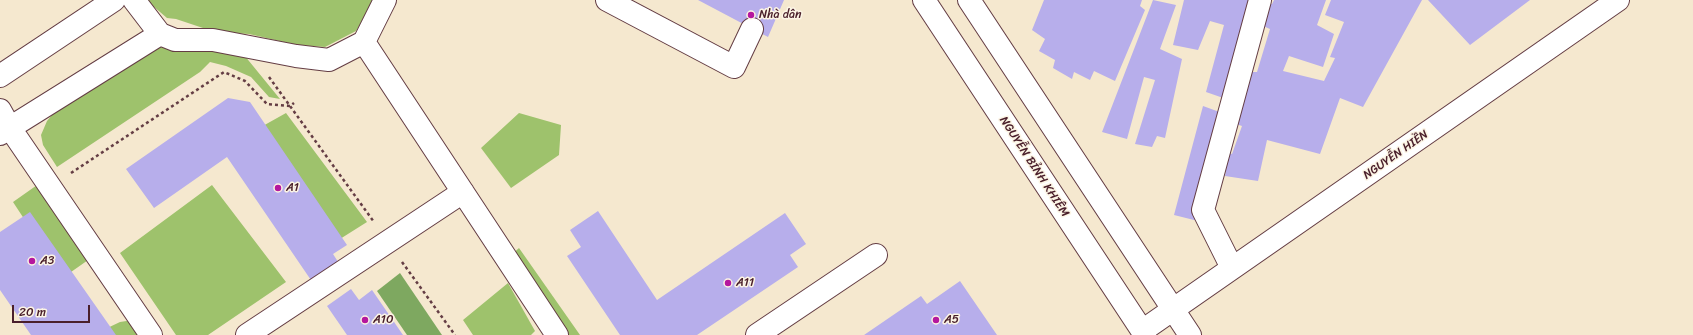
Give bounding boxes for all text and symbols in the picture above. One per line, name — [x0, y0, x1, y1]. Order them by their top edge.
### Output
place label: Nhà dân — [759, 8, 802, 22]
marker: Nhà dân — [746, 10, 756, 20]
street label: NGUYỄN BỈNH KHIÊM — [996, 114, 1072, 220]
street label: NGUYỄN HIỀN — [1361, 127, 1431, 183]
place label: A1 — [286, 181, 299, 195]
marker: A1 — [273, 183, 283, 193]
place label: A3 — [40, 254, 54, 268]
marker: A3 — [27, 256, 37, 266]
place label: A11 — [736, 276, 754, 290]
marker: A11 — [723, 278, 733, 288]
scale bar — [14, 297, 92, 323]
text: 20 m — [19, 301, 46, 323]
place label: A10 — [373, 313, 394, 327]
place label: A5 — [944, 313, 959, 327]
marker: A10 — [360, 315, 370, 325]
marker: A5 — [931, 315, 941, 325]

